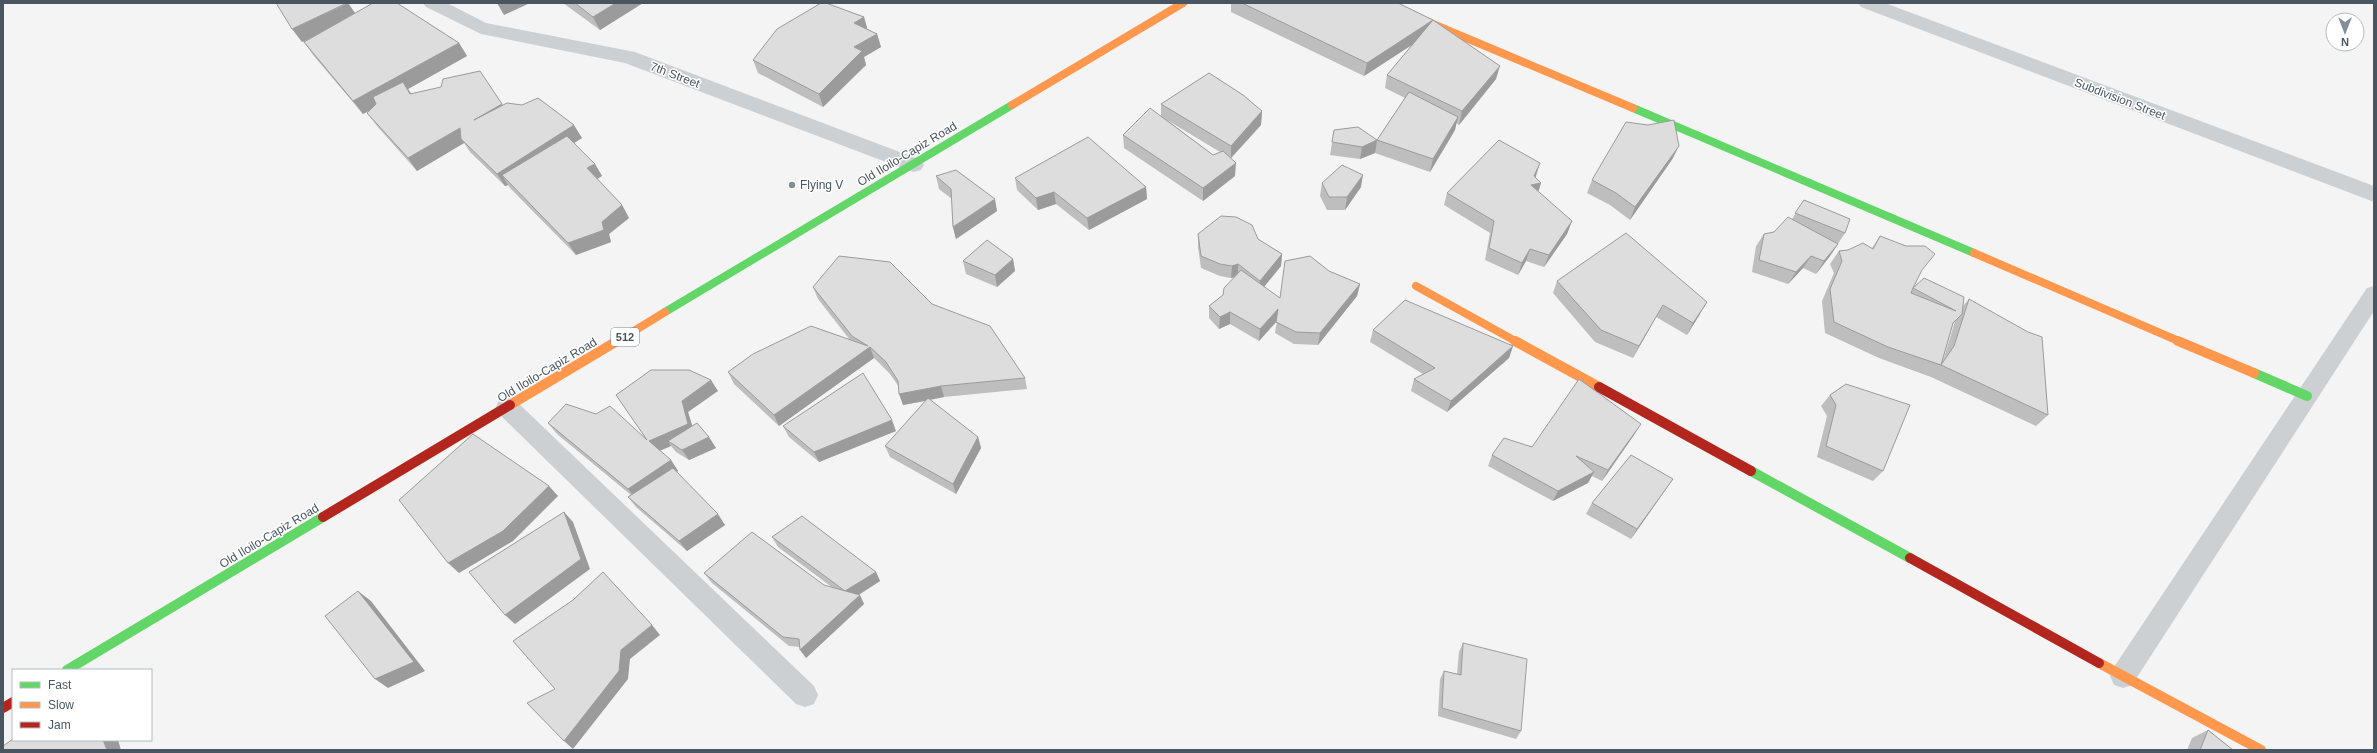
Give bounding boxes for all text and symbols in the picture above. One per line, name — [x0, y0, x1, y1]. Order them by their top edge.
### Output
north arrow — [2325, 12, 2365, 52]
text: N — [2341, 36, 2349, 48]
street label: 7th Street — [648, 59, 702, 91]
street label: Subdivision Street — [2072, 75, 2168, 123]
street label: Old Iloilo-Capiz Road — [855, 119, 959, 189]
place label: Flying V — [800, 178, 843, 192]
marker: Flying V — [787, 180, 797, 190]
road number: 512 — [611, 328, 639, 346]
street label: Old Iloilo-Capiz Road — [495, 335, 599, 405]
street label: Old Iloilo-Capiz Road — [217, 501, 321, 571]
legend — [12, 669, 152, 741]
text: Fast — [48, 678, 72, 692]
text: Slow — [48, 698, 74, 712]
text: Jam — [48, 718, 71, 732]

